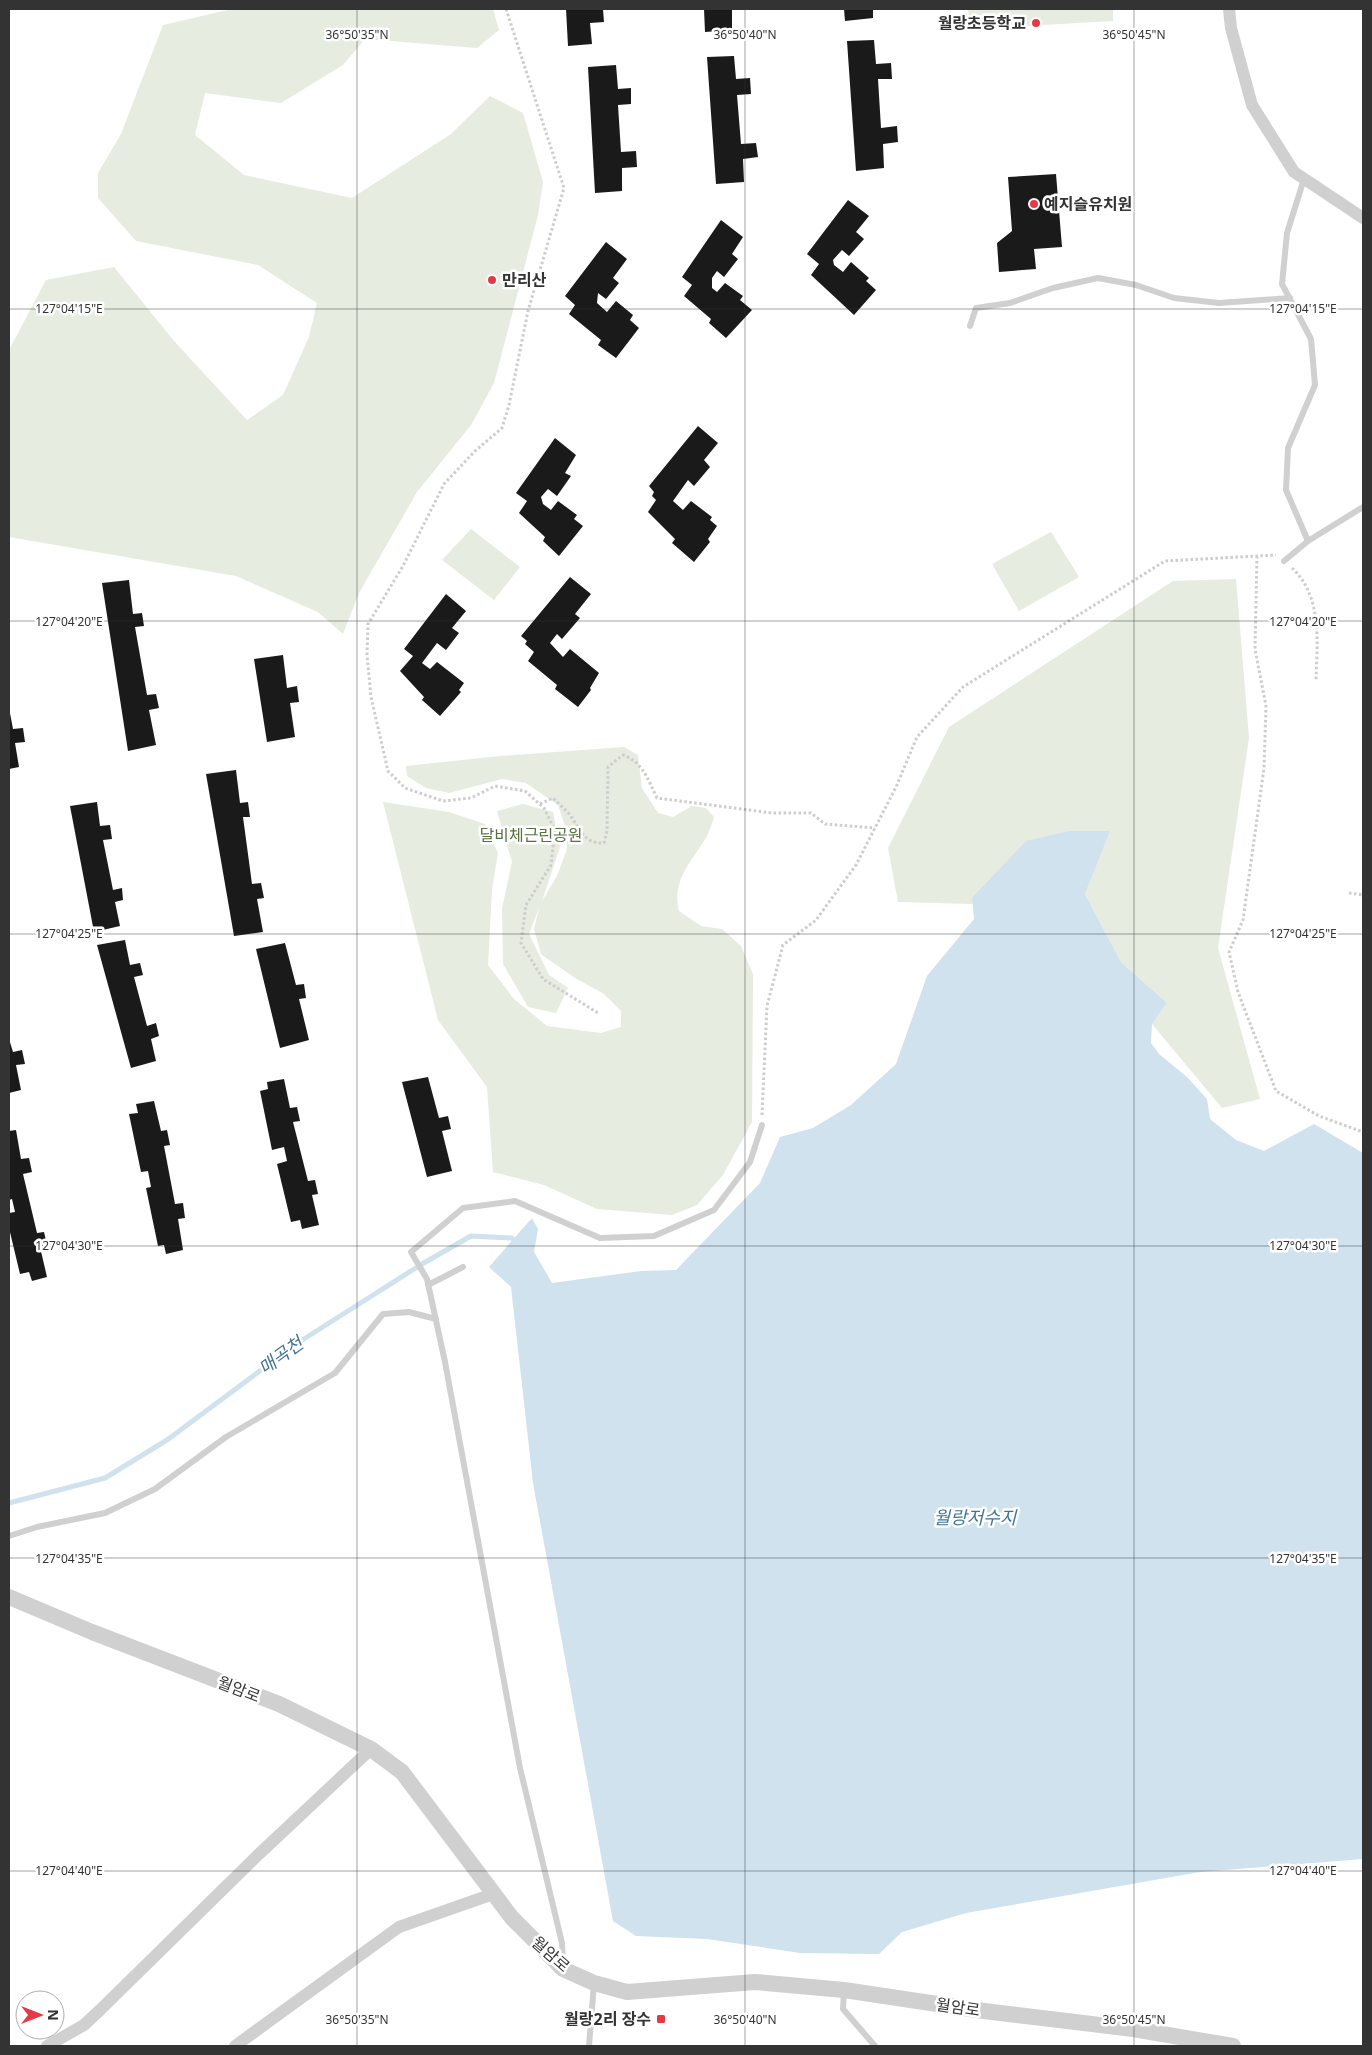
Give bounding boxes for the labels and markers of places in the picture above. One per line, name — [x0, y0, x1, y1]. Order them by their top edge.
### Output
place label: 월랑초등학교 — [938, 12, 1026, 34]
marker: 월랑초등학교 — [1030, 17, 1042, 29]
place label: 예지슬유치원 — [1044, 193, 1132, 215]
marker: 예지슬유치원 — [1028, 198, 1040, 210]
place label: 만리산 — [502, 269, 546, 291]
marker: 만리산 — [486, 274, 498, 286]
place label: 월랑2리 장수 — [564, 2008, 651, 2030]
marker: 월랑2리 장수 — [655, 2013, 667, 2025]

